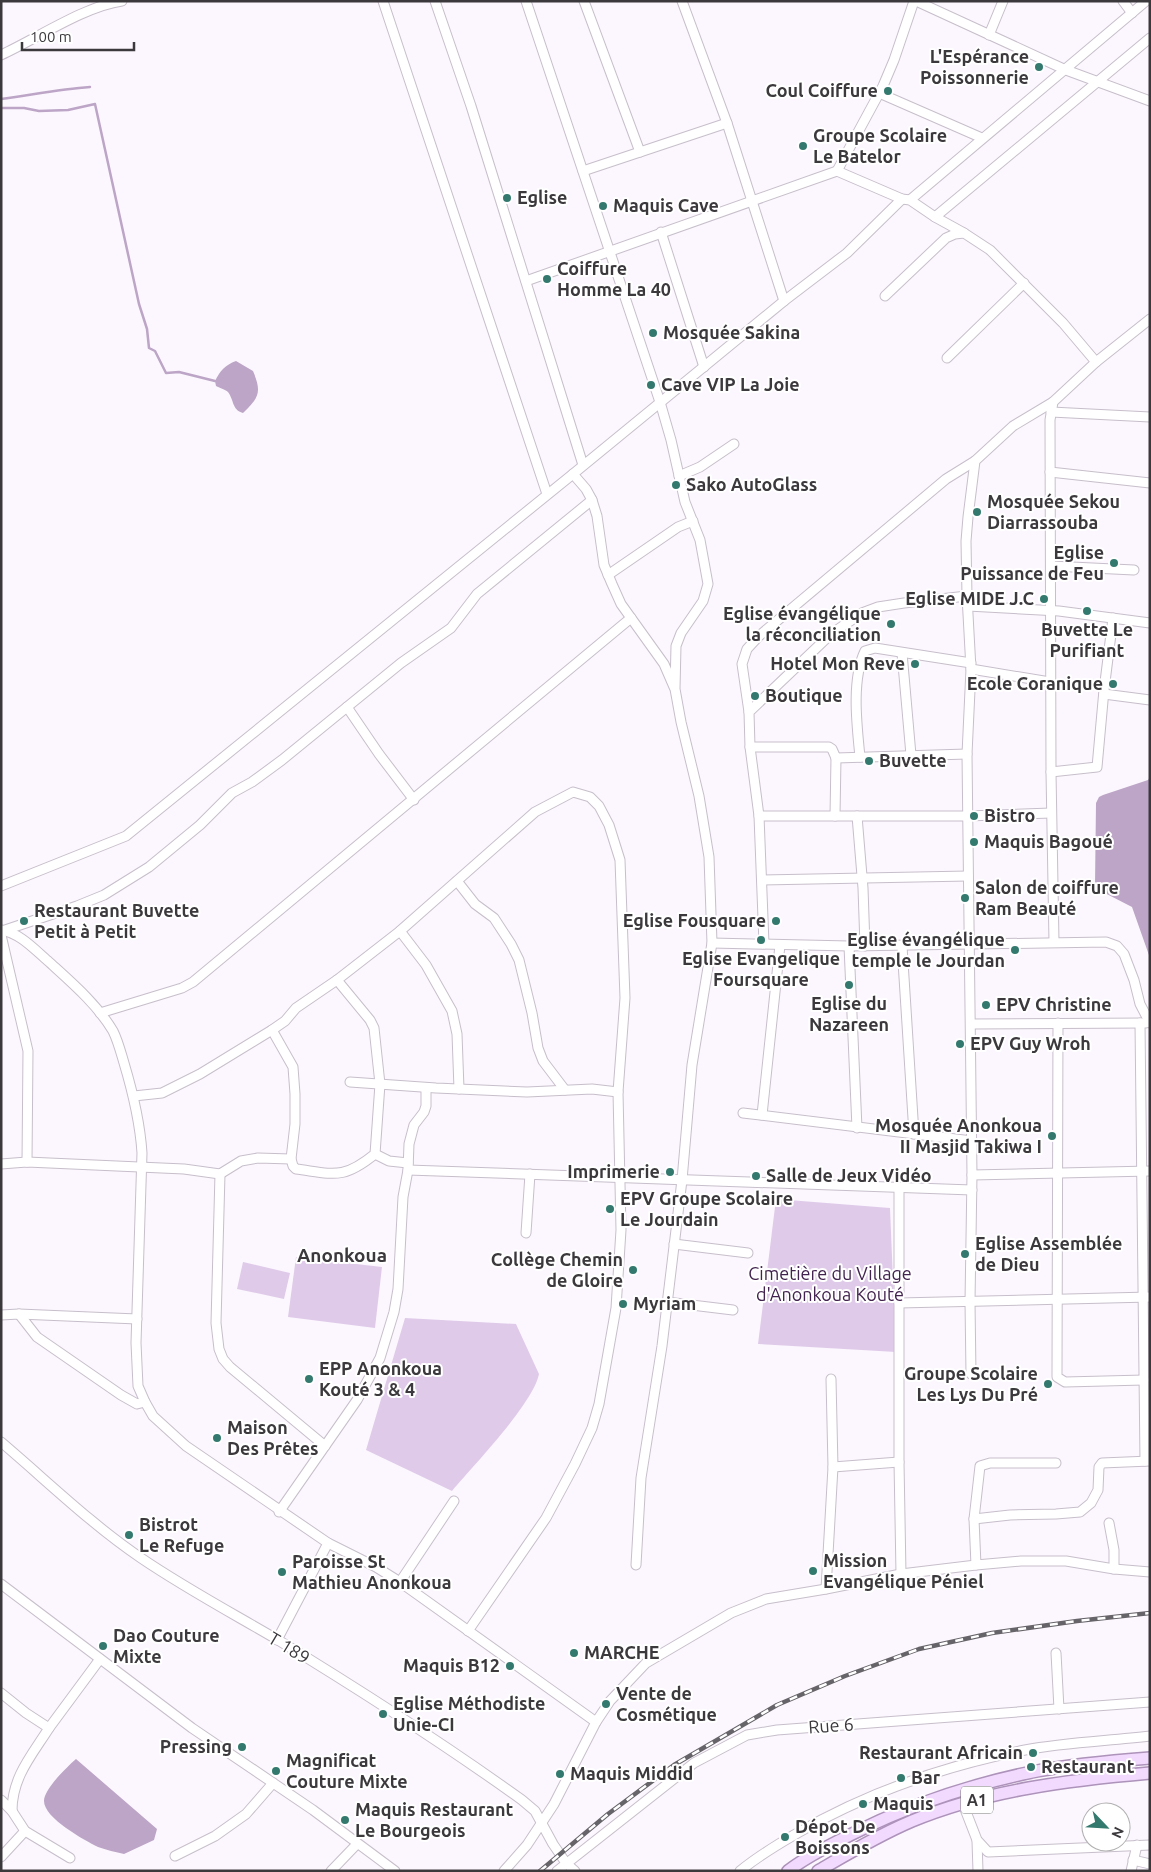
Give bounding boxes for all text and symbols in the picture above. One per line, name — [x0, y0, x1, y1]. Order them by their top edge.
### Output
scale bar — [22, 20, 135, 52]
text: 100 m — [30, 28, 72, 45]
place label: L'Espérance Poissonnerie — [920, 46, 1029, 87]
marker: L'Espérance Poissonnerie — [1033, 61, 1045, 73]
place label: Coul Coiffure — [765, 80, 878, 100]
marker: Coul Coiffure — [882, 85, 894, 97]
place label: Groupe Scolaire Le Batelor — [813, 125, 947, 166]
marker: Groupe Scolaire Le Batelor — [797, 140, 809, 152]
place label: Eglise — [517, 187, 567, 207]
marker: Eglise — [501, 192, 513, 204]
place label: Maquis Cave — [613, 195, 719, 215]
marker: Maquis Cave — [597, 200, 609, 212]
place label: Coiffure Homme La 40 — [557, 258, 671, 299]
marker: Coiffure Homme La 40 — [541, 273, 553, 285]
place label: Mosquée Sakina — [663, 322, 800, 342]
marker: Mosquée Sakina — [647, 327, 659, 339]
place label: Cave VIP La Joie — [661, 374, 800, 394]
marker: Cave VIP La Joie — [645, 379, 657, 391]
place label: Sako AutoGlass — [686, 474, 817, 494]
marker: Sako AutoGlass — [670, 479, 682, 491]
place label: Mosquée Sekou Diarrassouba — [987, 491, 1120, 532]
marker: Mosquée Sekou Diarrassouba — [971, 506, 983, 518]
place label: Eglise Puissance de Feu — [960, 542, 1104, 583]
marker: Eglise Puissance de Feu — [1108, 557, 1120, 569]
place label: Eglise MIDE J.C — [905, 588, 1034, 608]
marker: Eglise MIDE J.C — [1038, 593, 1050, 605]
place label: Eglise évangélique la réconciliation — [723, 603, 881, 644]
marker: Buvette Le Purifiant — [1081, 605, 1093, 617]
marker: Eglise évangélique la réconciliation — [885, 618, 897, 630]
place label: Buvette Le Purifiant — [1041, 619, 1133, 660]
place label: Hotel Mon Reve — [770, 653, 905, 673]
marker: Hotel Mon Reve — [909, 658, 921, 670]
place label: Ecole Coranique — [967, 673, 1103, 693]
marker: Ecole Coranique — [1107, 678, 1119, 690]
place label: Boutique — [765, 685, 843, 705]
marker: Boutique — [749, 690, 761, 702]
place label: Buvette — [879, 750, 947, 770]
marker: Buvette — [863, 755, 875, 767]
place label: Bistro — [984, 805, 1035, 825]
marker: Bistro — [968, 810, 980, 822]
place label: Maquis Bagoué — [984, 831, 1113, 851]
marker: Maquis Bagoué — [968, 836, 980, 848]
place label: Salon de coiffure Ram Beauté — [975, 877, 1119, 918]
marker: Salon de coiffure Ram Beauté — [959, 892, 971, 904]
place label: Restaurant Buvette Petit à Petit — [34, 900, 199, 941]
place label: Eglise Fousquare — [623, 910, 766, 930]
marker: Restaurant Buvette Petit à Petit — [18, 915, 30, 927]
marker: Eglise Fousquare — [770, 915, 782, 927]
place label: Eglise évangélique temple le Jourdan — [847, 929, 1005, 970]
marker: Eglise Evangelique Foursquare — [755, 934, 767, 946]
marker: Eglise évangélique temple le Jourdan — [1009, 944, 1021, 956]
place label: Eglise Evangelique Foursquare — [682, 948, 840, 989]
marker: Eglise du Nazareen — [843, 979, 855, 991]
place label: Eglise du Nazareen — [809, 993, 889, 1034]
place label: EPV Christine — [996, 994, 1112, 1014]
marker: EPV Christine — [980, 999, 992, 1011]
place label: EPV Guy Wroh — [970, 1033, 1091, 1053]
marker: EPV Guy Wroh — [954, 1038, 966, 1050]
place label: Mosquée Anonkoua II Masjid Takiwa I — [875, 1115, 1042, 1156]
marker: Mosquée Anonkoua II Masjid Takiwa I — [1046, 1130, 1058, 1142]
place label: Imprimerie — [567, 1161, 660, 1181]
place label: Salle de Jeux Vidéo — [766, 1165, 932, 1185]
marker: Imprimerie — [664, 1166, 676, 1178]
marker: Salle de Jeux Vidéo — [750, 1170, 762, 1182]
place label: EPV Groupe Scolaire Le Jourdain — [620, 1188, 793, 1229]
marker: EPV Groupe Scolaire Le Jourdain — [604, 1203, 616, 1215]
place label: Eglise Assemblée de Dieu — [975, 1233, 1122, 1274]
district label: Anonkoua — [297, 1244, 387, 1266]
marker: Eglise Assemblée de Dieu — [959, 1248, 971, 1260]
place label: Collège Chemin de Gloire — [491, 1249, 623, 1290]
park label: Cimetière du Village d'Anonkoua Kouté — [748, 1263, 912, 1304]
marker: Collège Chemin de Gloire — [627, 1264, 639, 1276]
place label: Myriam — [633, 1293, 696, 1313]
marker: Myriam — [617, 1298, 629, 1310]
place label: EPP Anonkoua Kouté 3 & 4 — [319, 1358, 442, 1399]
place label: Groupe Scolaire Les Lys Du Pré — [904, 1363, 1038, 1404]
marker: EPP Anonkoua Kouté 3 & 4 — [303, 1373, 315, 1385]
marker: Groupe Scolaire Les Lys Du Pré — [1042, 1378, 1054, 1390]
place label: Maison Des Prêtes — [227, 1417, 319, 1458]
marker: Maison Des Prêtes — [211, 1432, 223, 1444]
place label: Bistrot Le Refuge — [139, 1514, 224, 1555]
marker: Bistrot Le Refuge — [123, 1529, 135, 1541]
place label: Mission Evangélique Péniel — [823, 1550, 984, 1591]
place label: Paroisse St Mathieu Anonkoua — [292, 1551, 451, 1592]
marker: Mission Evangélique Péniel — [807, 1565, 819, 1577]
marker: Paroisse St Mathieu Anonkoua — [276, 1566, 288, 1578]
place label: Dao Couture Mixte — [113, 1625, 220, 1666]
street label: T 189 — [265, 1627, 314, 1667]
marker: Dao Couture Mixte — [97, 1640, 109, 1652]
place label: MARCHE — [584, 1642, 660, 1662]
marker: MARCHE — [568, 1647, 580, 1659]
place label: Maquis B12 — [403, 1655, 500, 1675]
marker: Maquis B12 — [504, 1660, 516, 1672]
place label: Vente de Cosmétique — [616, 1683, 717, 1724]
place label: Eglise Méthodiste Unie-CI — [393, 1693, 545, 1734]
marker: Vente de Cosmétique — [600, 1698, 612, 1710]
marker: Eglise Méthodiste Unie-CI — [377, 1708, 389, 1720]
street label: Rue 6 — [807, 1713, 854, 1737]
place label: Pressing — [160, 1736, 232, 1756]
marker: Pressing — [236, 1741, 248, 1753]
place label: Restaurant Africain — [859, 1742, 1023, 1762]
marker: Restaurant Africain — [1027, 1747, 1039, 1759]
place label: Magnificat Couture Mixte — [286, 1750, 408, 1791]
place label: Restaurant — [1041, 1756, 1135, 1776]
marker: Restaurant — [1025, 1761, 1037, 1773]
place label: Maquis Middid — [570, 1763, 693, 1783]
marker: Magnificat Couture Mixte — [270, 1765, 282, 1777]
place label: Bar — [911, 1767, 941, 1787]
marker: Maquis Middid — [554, 1768, 566, 1780]
marker: Bar — [895, 1772, 907, 1784]
road number: A1 — [961, 1786, 993, 1814]
place label: Maquis — [873, 1793, 934, 1813]
marker: Maquis — [857, 1798, 869, 1810]
place label: Maquis Restaurant Le Bourgeois — [355, 1799, 514, 1840]
north arrow — [1081, 1802, 1131, 1852]
marker: Maquis Restaurant Le Bourgeois — [339, 1814, 351, 1826]
place label: Dépot De Boissons — [795, 1816, 876, 1857]
text: N — [1108, 1824, 1127, 1841]
marker: Dépot De Boissons — [779, 1831, 791, 1843]

